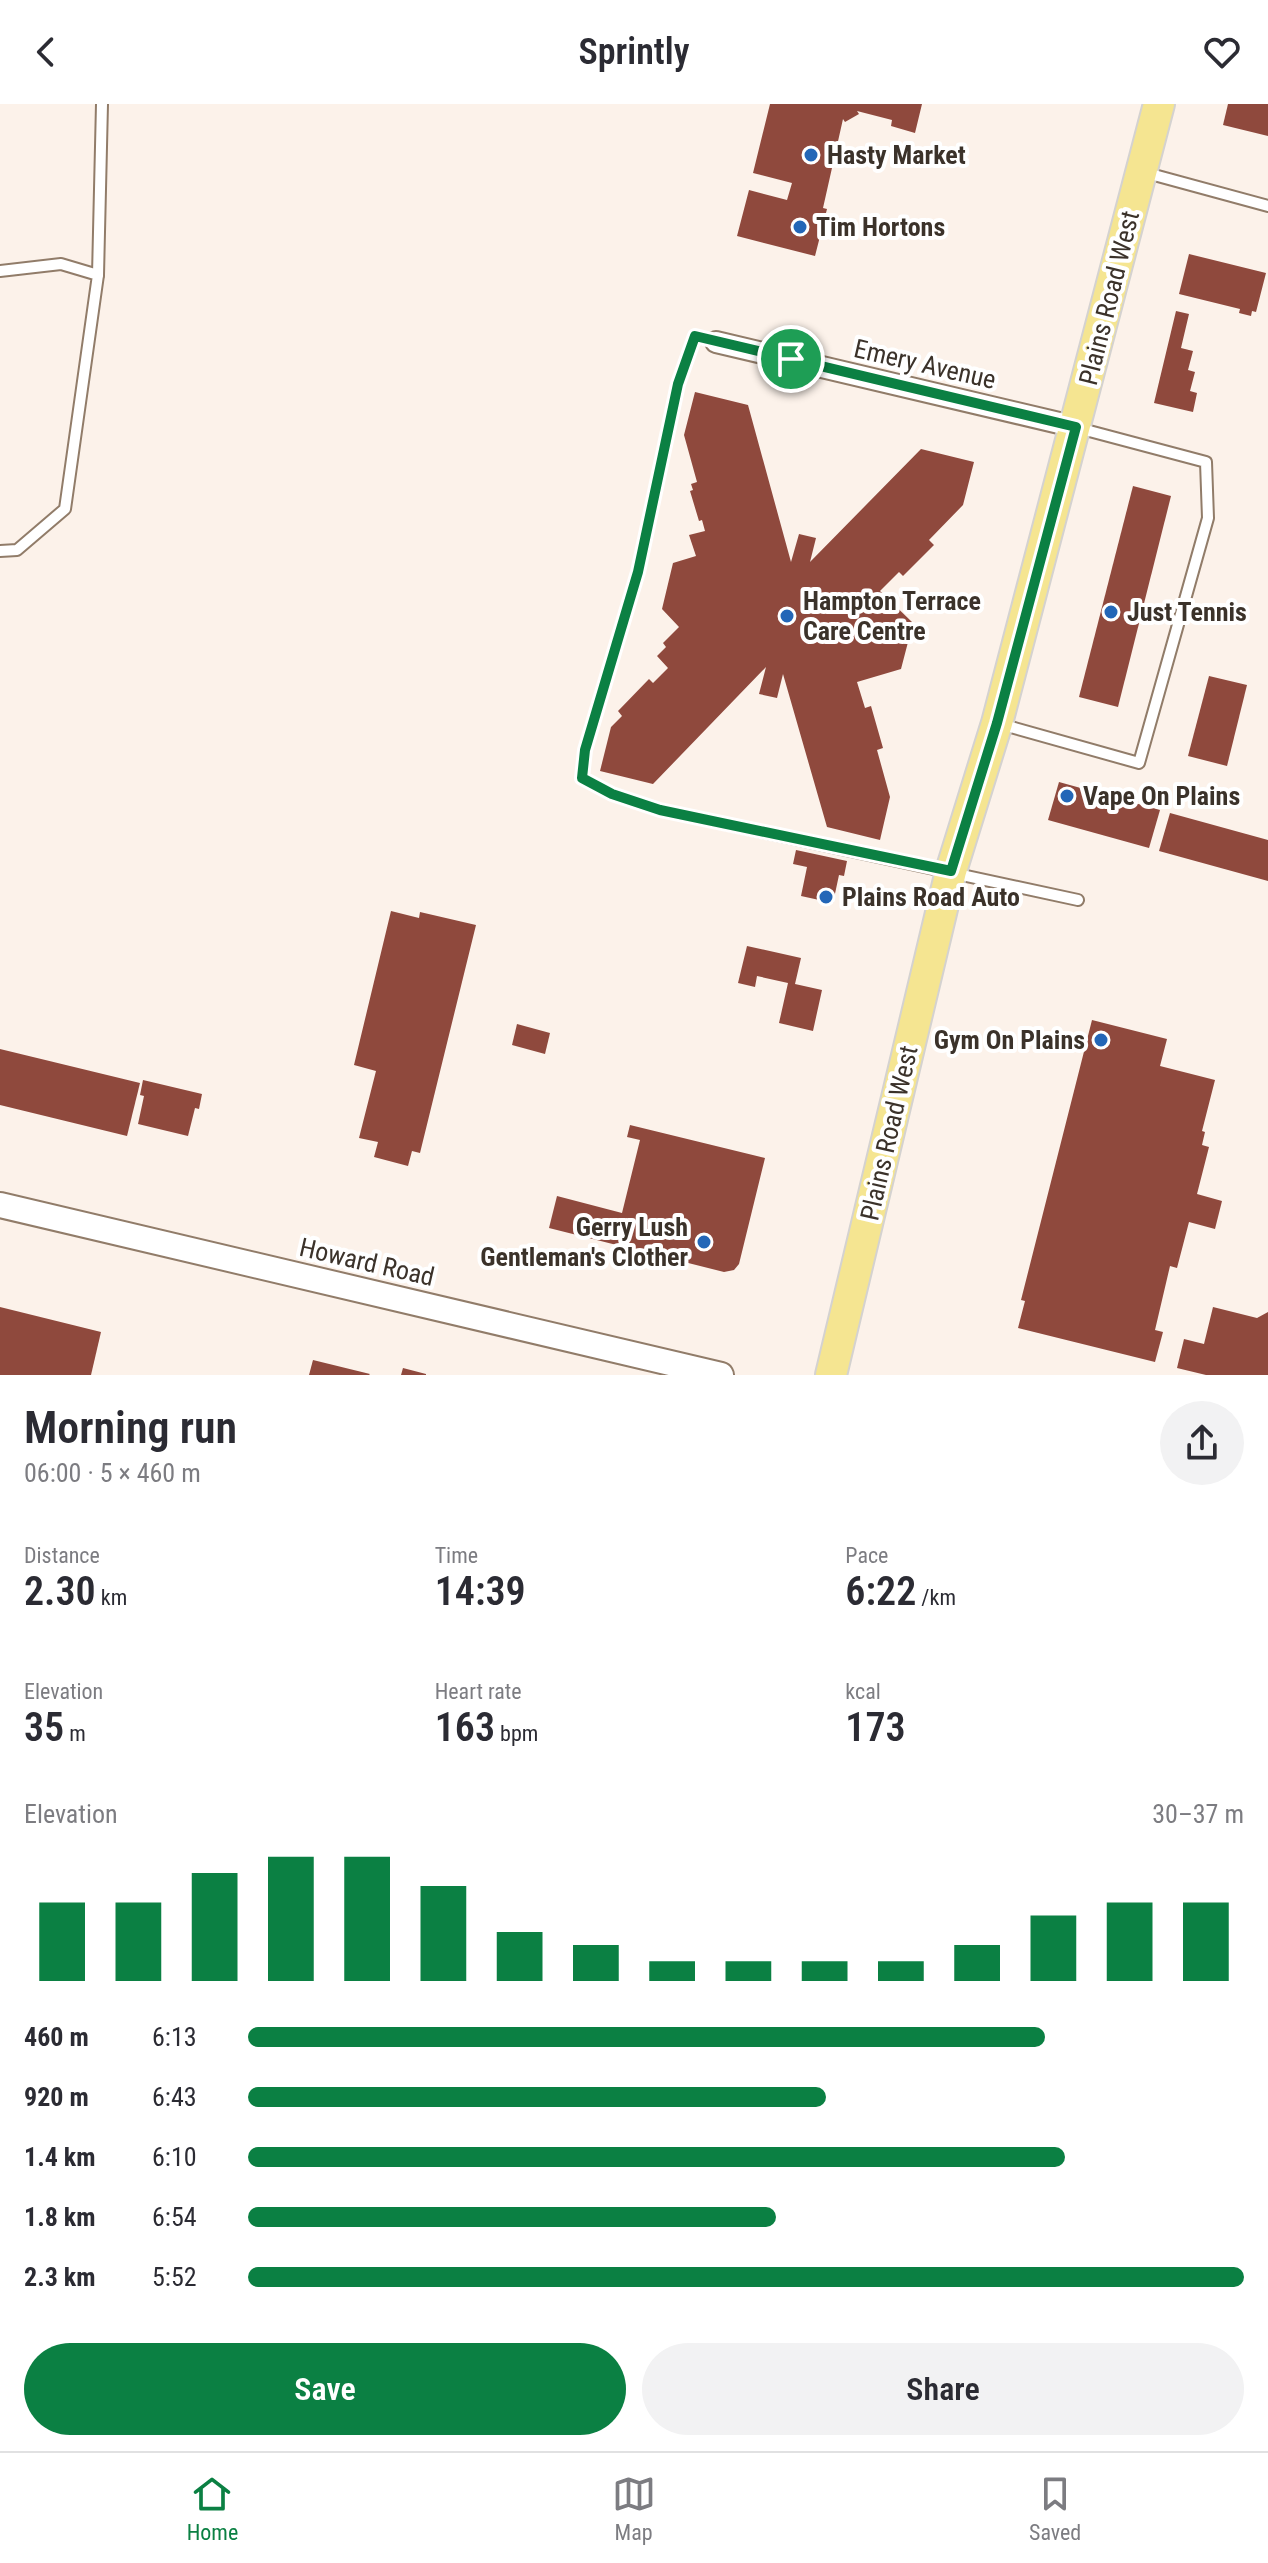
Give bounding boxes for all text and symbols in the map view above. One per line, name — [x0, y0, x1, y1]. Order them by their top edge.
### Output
icon: back — [24, 30, 68, 74]
icon: heart — [1200, 30, 1244, 74]
text: Sprintly — [579, 31, 689, 73]
place label: Hasty Market — [827, 140, 966, 170]
marker: Hasty Market — [802, 146, 820, 164]
street label: Plains Road West — [1073, 208, 1145, 388]
place label: Tim Hortons — [816, 212, 945, 242]
marker: Tim Hortons — [791, 218, 809, 236]
pin — [757, 325, 825, 393]
street label: Emery Avenue — [851, 333, 999, 395]
icon: arrive — [769, 337, 813, 381]
place label: Hampton Terrace Care Centre — [803, 586, 981, 646]
place label: Just Tennis — [1127, 597, 1247, 627]
marker: Just Tennis — [1102, 603, 1120, 621]
marker: Hampton Terrace Care Centre — [778, 607, 796, 625]
place label: Vape On Plains — [1083, 781, 1240, 811]
marker: Vape On Plains — [1058, 787, 1076, 805]
place label: Plains Road Auto — [842, 882, 1020, 912]
marker: Plains Road Auto — [817, 888, 835, 906]
place label: Gym On Plains — [934, 1025, 1085, 1055]
marker: Gym On Plains — [1092, 1031, 1110, 1049]
street label: Plains Road West — [854, 1043, 924, 1223]
place label: Gerry Lush Gentleman's Clother — [480, 1212, 688, 1272]
street label: Howard Road — [297, 1232, 437, 1292]
marker: Gerry Lush Gentleman's Clother — [695, 1233, 713, 1251]
button: share — [1160, 1401, 1244, 1485]
text: Morning run — [24, 1402, 237, 1454]
text: 06:00 · 5 × 460 m — [24, 1458, 201, 1488]
text: Distance — [24, 1543, 100, 1568]
text: Time — [435, 1543, 478, 1568]
text: Pace — [845, 1543, 888, 1568]
text: 2.30 — [24, 1568, 96, 1615]
text: 14:39 — [435, 1568, 526, 1615]
text: 6:22 — [845, 1568, 916, 1615]
text: km — [96, 1585, 127, 1610]
text: /km — [916, 1585, 956, 1610]
text: Elevation — [24, 1679, 103, 1704]
text: Heart rate — [435, 1679, 522, 1704]
text: kcal — [845, 1679, 881, 1704]
text: 35 — [24, 1704, 64, 1751]
text: 163 — [435, 1704, 495, 1751]
text: 173 — [845, 1704, 906, 1751]
text: m — [64, 1721, 86, 1746]
text: bpm — [495, 1721, 538, 1746]
text: Elevation — [24, 1799, 118, 1829]
text: 30–37 m — [1152, 1799, 1244, 1829]
text: 460 m — [24, 2022, 89, 2052]
text: 6:13 — [152, 2022, 197, 2052]
text: 920 m — [24, 2082, 89, 2112]
text: 6:43 — [152, 2082, 197, 2112]
text: 1.4 km — [24, 2142, 96, 2172]
text: 6:10 — [152, 2142, 197, 2172]
text: 1.8 km — [24, 2202, 96, 2232]
text: 6:54 — [152, 2202, 197, 2232]
text: 2.3 km — [24, 2262, 96, 2292]
text: 5:52 — [152, 2262, 197, 2292]
button: Save — [24, 2343, 626, 2435]
button: Share — [642, 2343, 1244, 2435]
tab: Home — [187, 2472, 238, 2545]
tab: Map — [612, 2472, 656, 2545]
tab: Saved — [1029, 2472, 1081, 2545]

